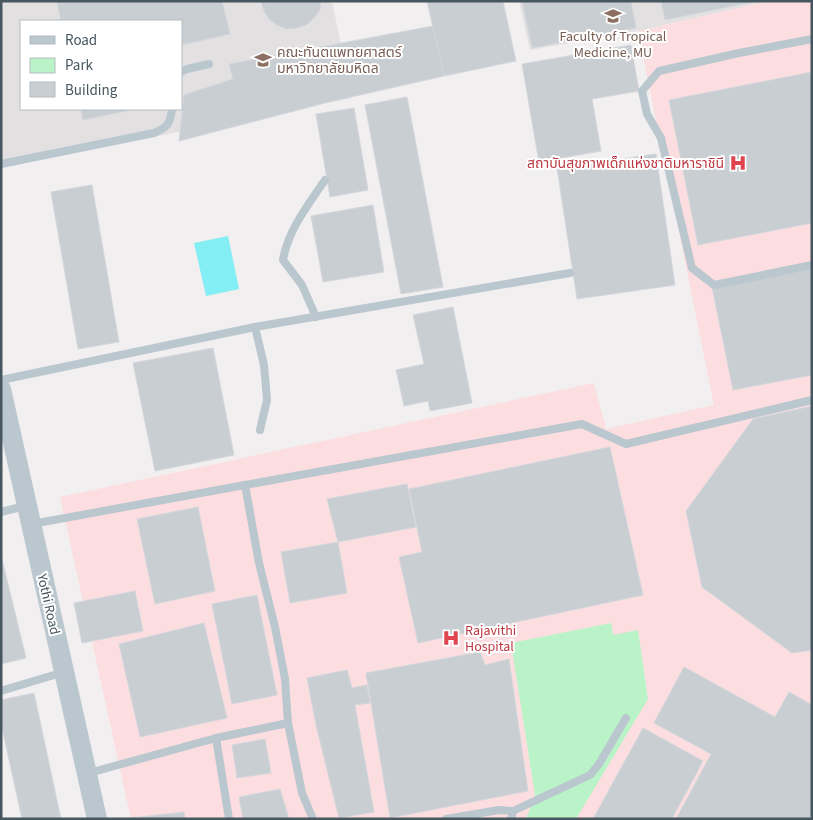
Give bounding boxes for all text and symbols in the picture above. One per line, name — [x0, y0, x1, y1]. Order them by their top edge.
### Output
school or university icon: Faculty of Tropical Medicine, MU — [603, 6, 623, 26]
legend — [20, 20, 182, 110]
place label: Faculty of Tropical Medicine, MU — [560, 27, 667, 63]
text: Road — [65, 30, 97, 51]
place label: คณะทันตแพทยศาสตร์ มหาวิทยาลัยมหิดล — [277, 43, 402, 79]
school or university icon: คณะทันตแพทยศาสตร์ มหาวิทยาลัยมหิดล — [253, 50, 273, 70]
text: Park — [65, 55, 94, 76]
text: Building — [65, 80, 118, 101]
hospital icon: สถาบันสุขภาพเด็กแห่งชาติมหาราชินี — [728, 153, 748, 173]
place label: สถาบันสุขภาพเด็กแห่งชาติมหาราชินี — [527, 154, 724, 174]
street label: Yothi Road — [31, 571, 65, 637]
place label: Rajavithi Hospital — [465, 621, 516, 657]
hospital icon: Rajavithi Hospital — [441, 628, 461, 648]

